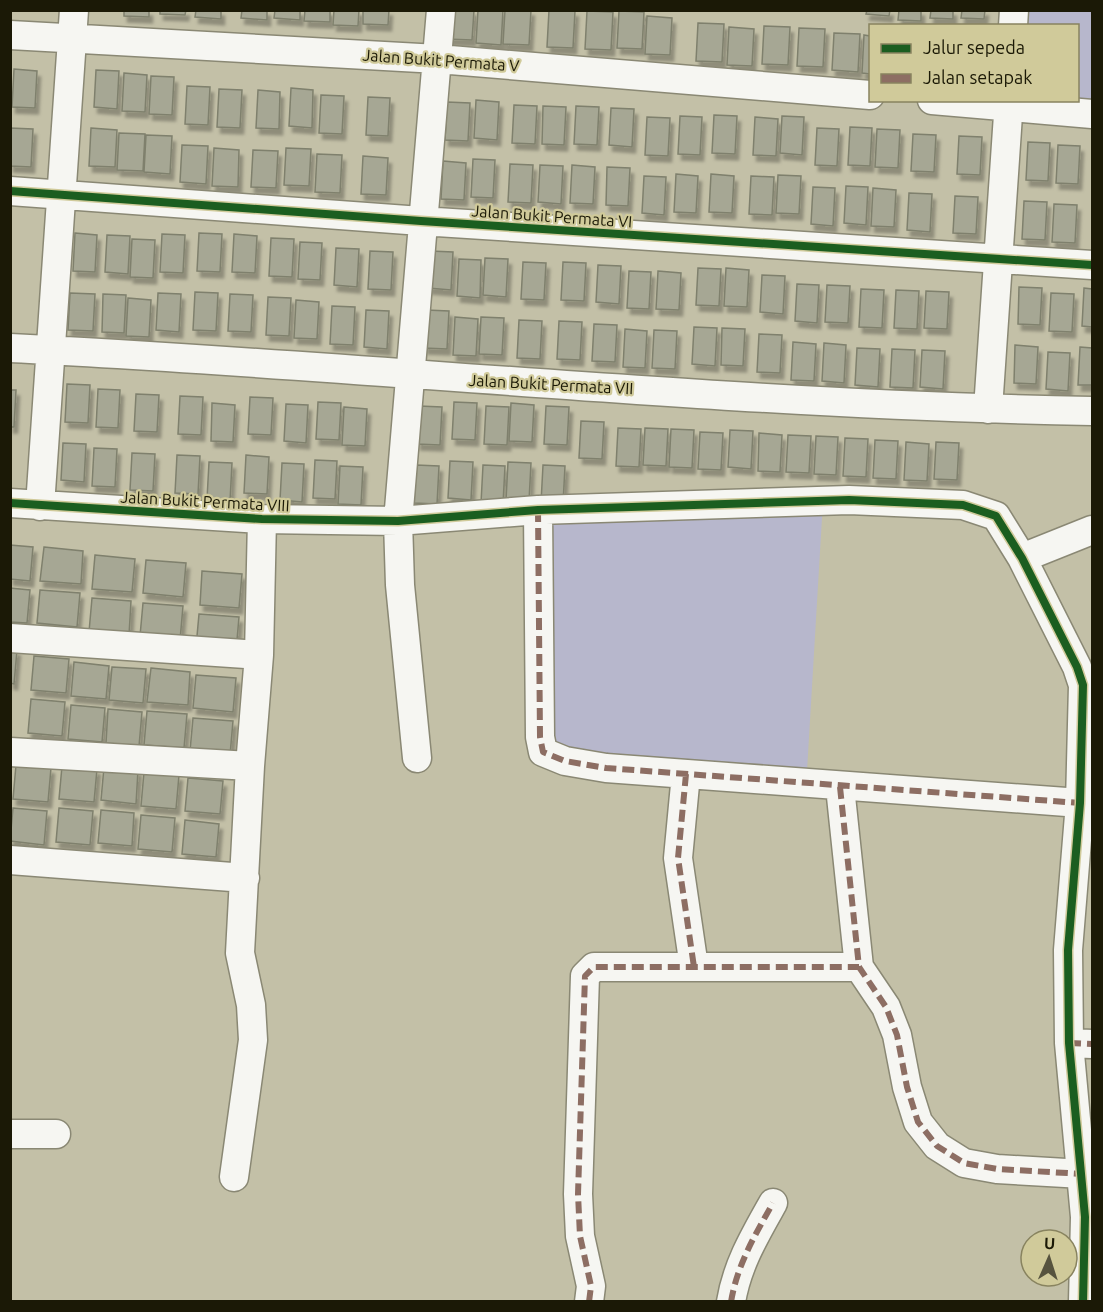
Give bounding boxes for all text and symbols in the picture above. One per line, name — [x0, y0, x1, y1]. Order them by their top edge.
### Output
legend — [869, 24, 1079, 102]
text: Jalur sepeda — [923, 37, 1025, 57]
street label: Jalan Bukit Permata V — [362, 46, 520, 74]
text: Jalan setapak — [923, 67, 1032, 87]
street label: Jalan Bukit Permata VI — [471, 201, 633, 231]
street label: Jalan Bukit Permata VII — [468, 371, 634, 397]
street label: Jalan Bukit Permata VIII — [120, 488, 290, 514]
north arrow — [1019, 1228, 1079, 1288]
text: U — [1044, 1234, 1056, 1252]

